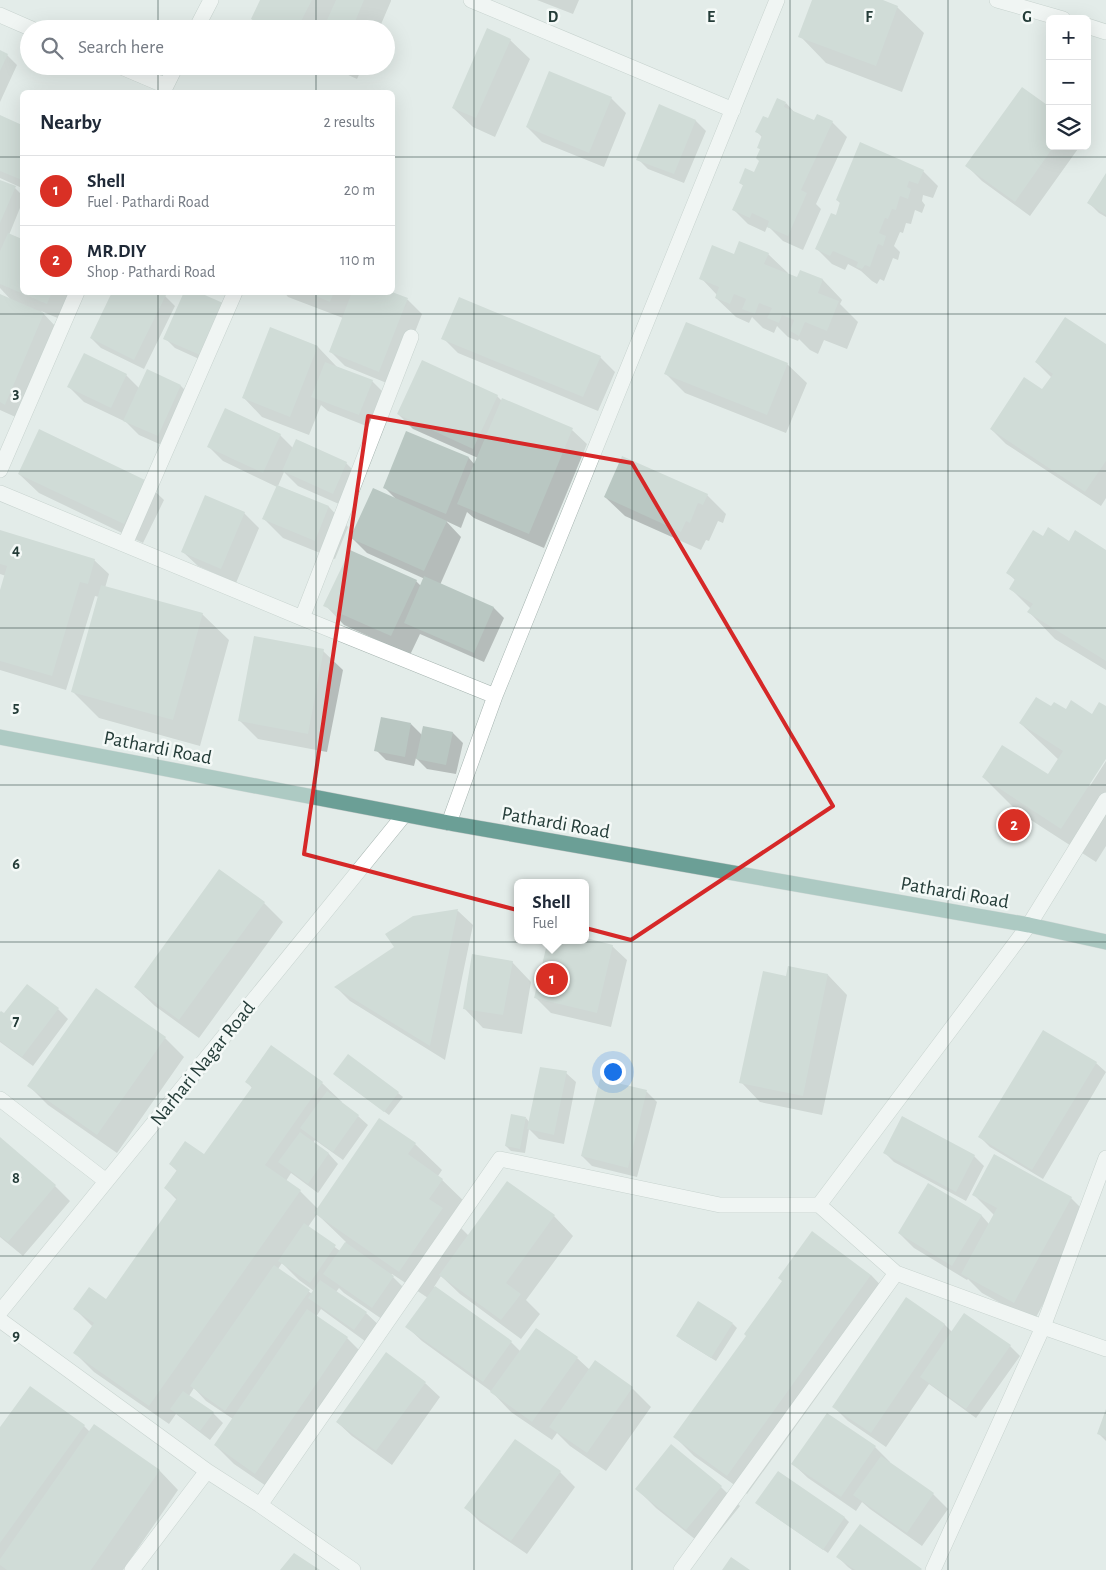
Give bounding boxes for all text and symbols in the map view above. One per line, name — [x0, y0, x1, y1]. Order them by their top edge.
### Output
text: D — [548, 9, 559, 25]
text: E — [707, 9, 715, 25]
text: F — [865, 9, 873, 25]
text: G — [1022, 9, 1032, 25]
map controls — [1046, 15, 1091, 150]
button: + — [1046, 15, 1091, 60]
search box — [20, 20, 395, 75]
icon: search — [38, 34, 66, 62]
text: Search here — [78, 38, 164, 57]
button: − — [1046, 60, 1091, 105]
button: layers — [1046, 105, 1091, 150]
text: Nearby — [40, 112, 101, 133]
text: 2 results — [323, 114, 375, 130]
text: Shell — [87, 172, 125, 191]
text: 1 — [53, 182, 59, 198]
text: 20 m — [344, 182, 375, 198]
text: Fuel · Pathardi Road — [87, 194, 209, 210]
text: MR.DIY — [87, 242, 146, 261]
text: 2 — [52, 252, 60, 268]
text: 110 m — [340, 252, 375, 268]
text: Shop · Pathardi Road — [87, 264, 215, 280]
text: 3 — [13, 385, 20, 401]
text: 4 — [12, 542, 20, 558]
text: 5 — [13, 699, 20, 715]
street label: Pathardi Road — [102, 728, 214, 768]
street label: Pathardi Road — [500, 804, 612, 842]
pin: 2 — [998, 806, 1030, 844]
text: 6 — [12, 856, 20, 872]
street label: Pathardi Road — [899, 874, 1011, 912]
popup — [514, 879, 589, 944]
text: Shell — [532, 893, 571, 912]
text: Fuel — [532, 915, 558, 931]
pin: 1 — [536, 960, 568, 998]
street label: Narhari Nagar Road — [147, 998, 259, 1130]
text: 7 — [13, 1013, 20, 1029]
your location — [600, 1059, 626, 1085]
text: 8 — [12, 1170, 20, 1186]
text: 9 — [12, 1327, 20, 1343]

